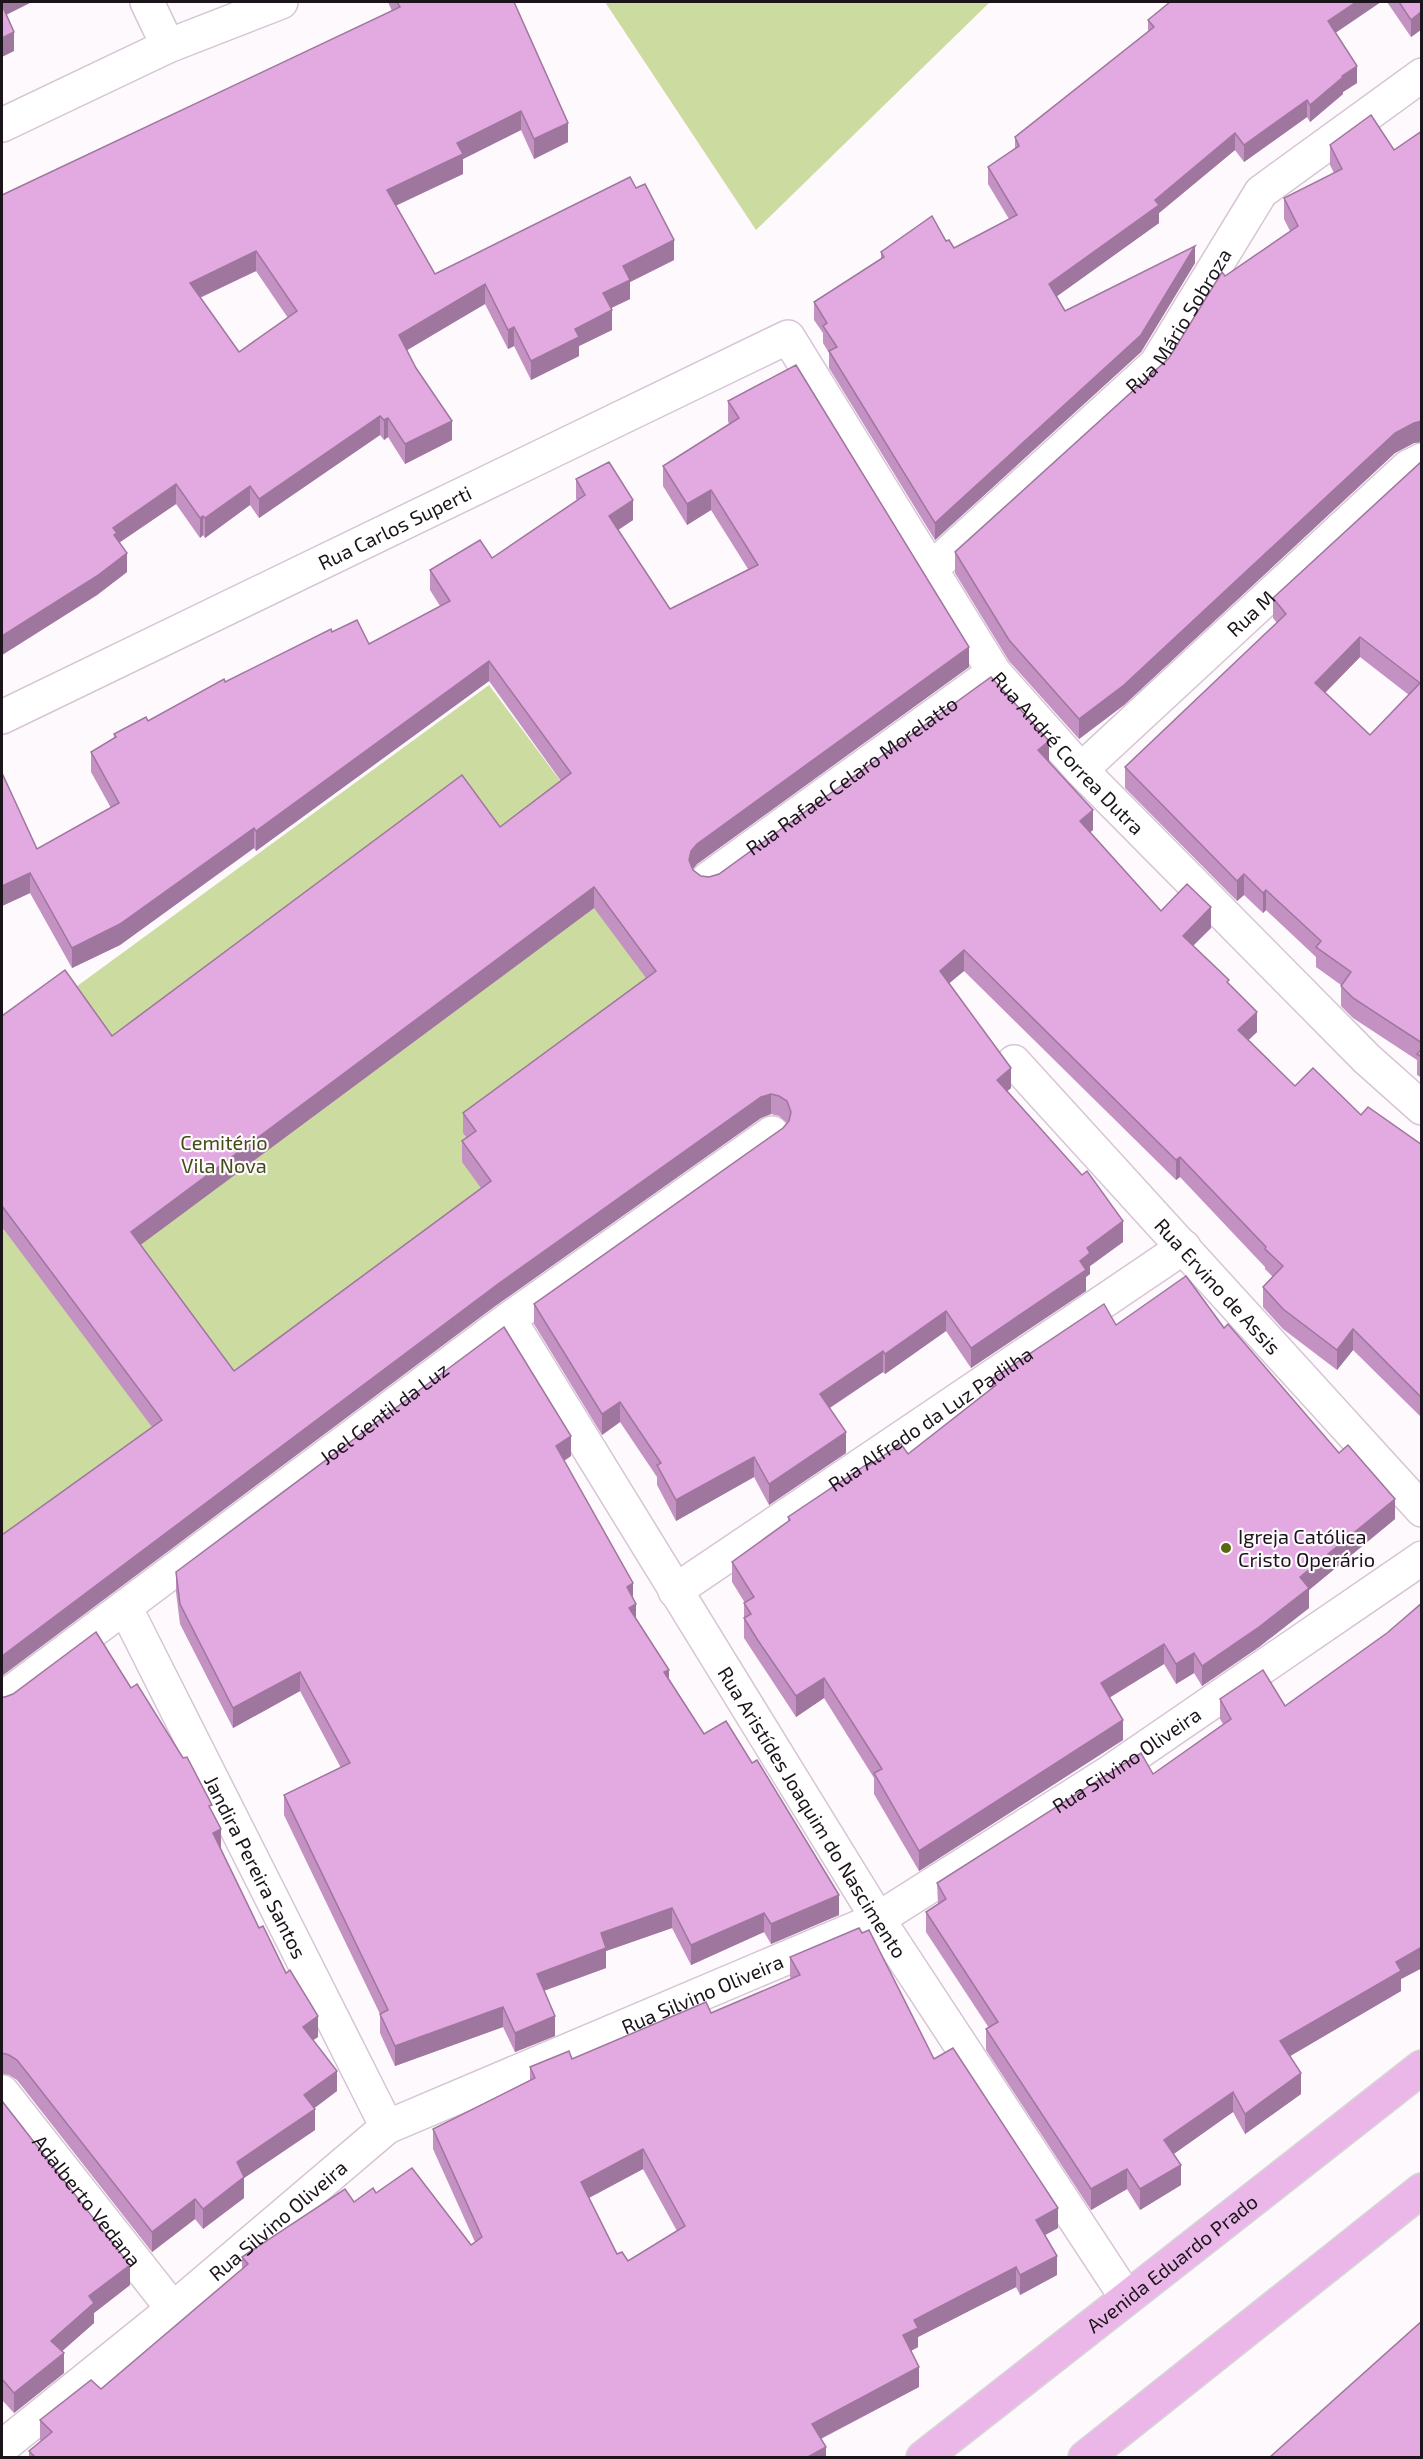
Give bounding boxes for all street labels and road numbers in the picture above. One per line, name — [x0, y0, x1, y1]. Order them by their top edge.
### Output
street label: Rua Mário Sobroza — [1120, 244, 1236, 398]
street label: Rua Carlos Superti — [314, 480, 475, 574]
street label: Rua M — [1221, 585, 1279, 641]
street label: Rua André Correa Dutra — [987, 666, 1150, 839]
street label: Rua Rafael Celaro Morelatto — [741, 691, 962, 860]
street label: Rua Ervino de Assis — [1150, 1213, 1286, 1359]
street label: Rua Alfredo da Luz Padilha — [823, 1341, 1037, 1496]
street label: Joel Gentil da Luz — [314, 1357, 453, 1469]
street label: Rua Aristídes Joaquim do Nascimento — [713, 1662, 912, 1962]
street label: Rua Silvino Oliveira — [1048, 1701, 1205, 1818]
street label: Jandira Pereira Santos — [200, 1771, 312, 1962]
street label: Rua Silvino Oliveira — [618, 1949, 787, 2038]
street label: Adalberto Vedana — [28, 2130, 147, 2271]
street label: Rua Silvino Oliveira — [204, 2155, 351, 2285]
street label: Avenida Eduardo Prado — [1081, 2189, 1262, 2338]

